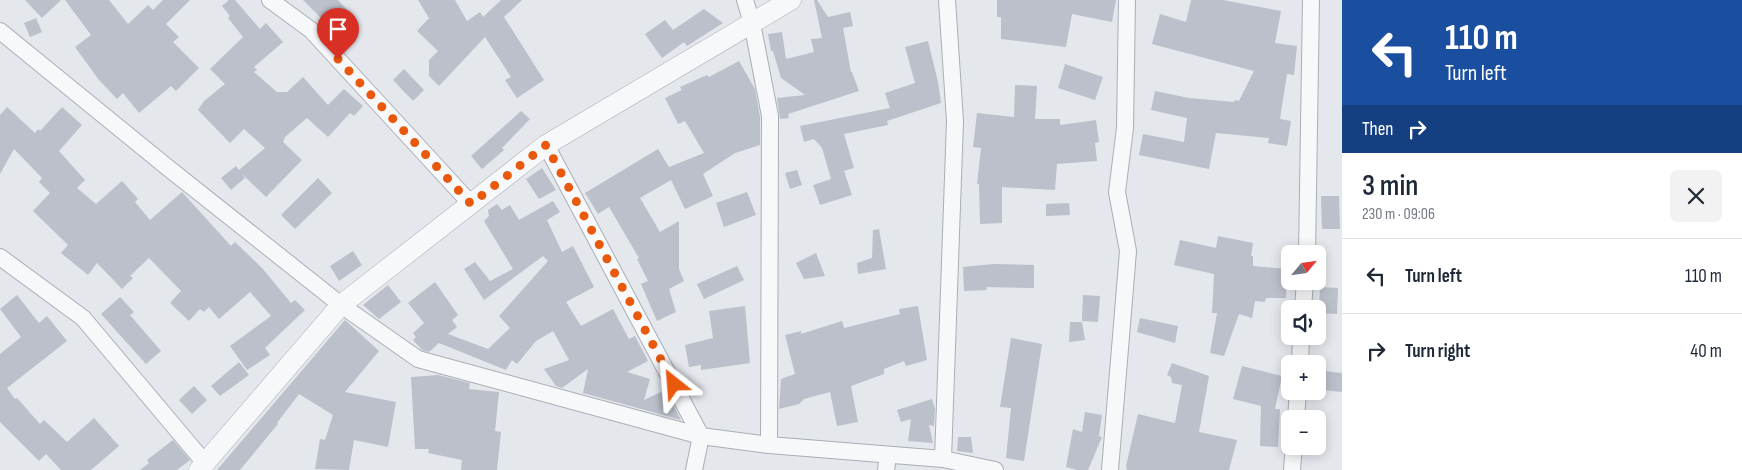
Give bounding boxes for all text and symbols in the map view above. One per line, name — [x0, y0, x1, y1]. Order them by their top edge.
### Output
pin — [317, 8, 359, 59]
icon: arrive — [324, 15, 352, 43]
text: 110 m — [1445, 17, 1518, 60]
icon: left — [1362, 20, 1427, 85]
text: Turn left — [1445, 60, 1507, 87]
icon: right — [1403, 115, 1431, 143]
text: Then — [1362, 118, 1393, 141]
text: 3 min — [1362, 168, 1418, 204]
button: close — [1670, 170, 1722, 222]
text: 230 m · 09:06 — [1362, 205, 1435, 224]
north arrow — [1281, 245, 1326, 290]
map controls — [1281, 245, 1326, 455]
icon: left — [1362, 262, 1390, 290]
text: Turn left — [1405, 265, 1462, 288]
text: 110 m — [1685, 265, 1722, 288]
button: sound — [1281, 300, 1326, 345]
icon: right — [1362, 337, 1390, 365]
text: Turn right — [1405, 340, 1470, 363]
text: 40 m — [1690, 340, 1722, 363]
button: + — [1281, 355, 1326, 400]
position arrow — [647, 357, 699, 409]
button: − — [1281, 410, 1326, 455]

